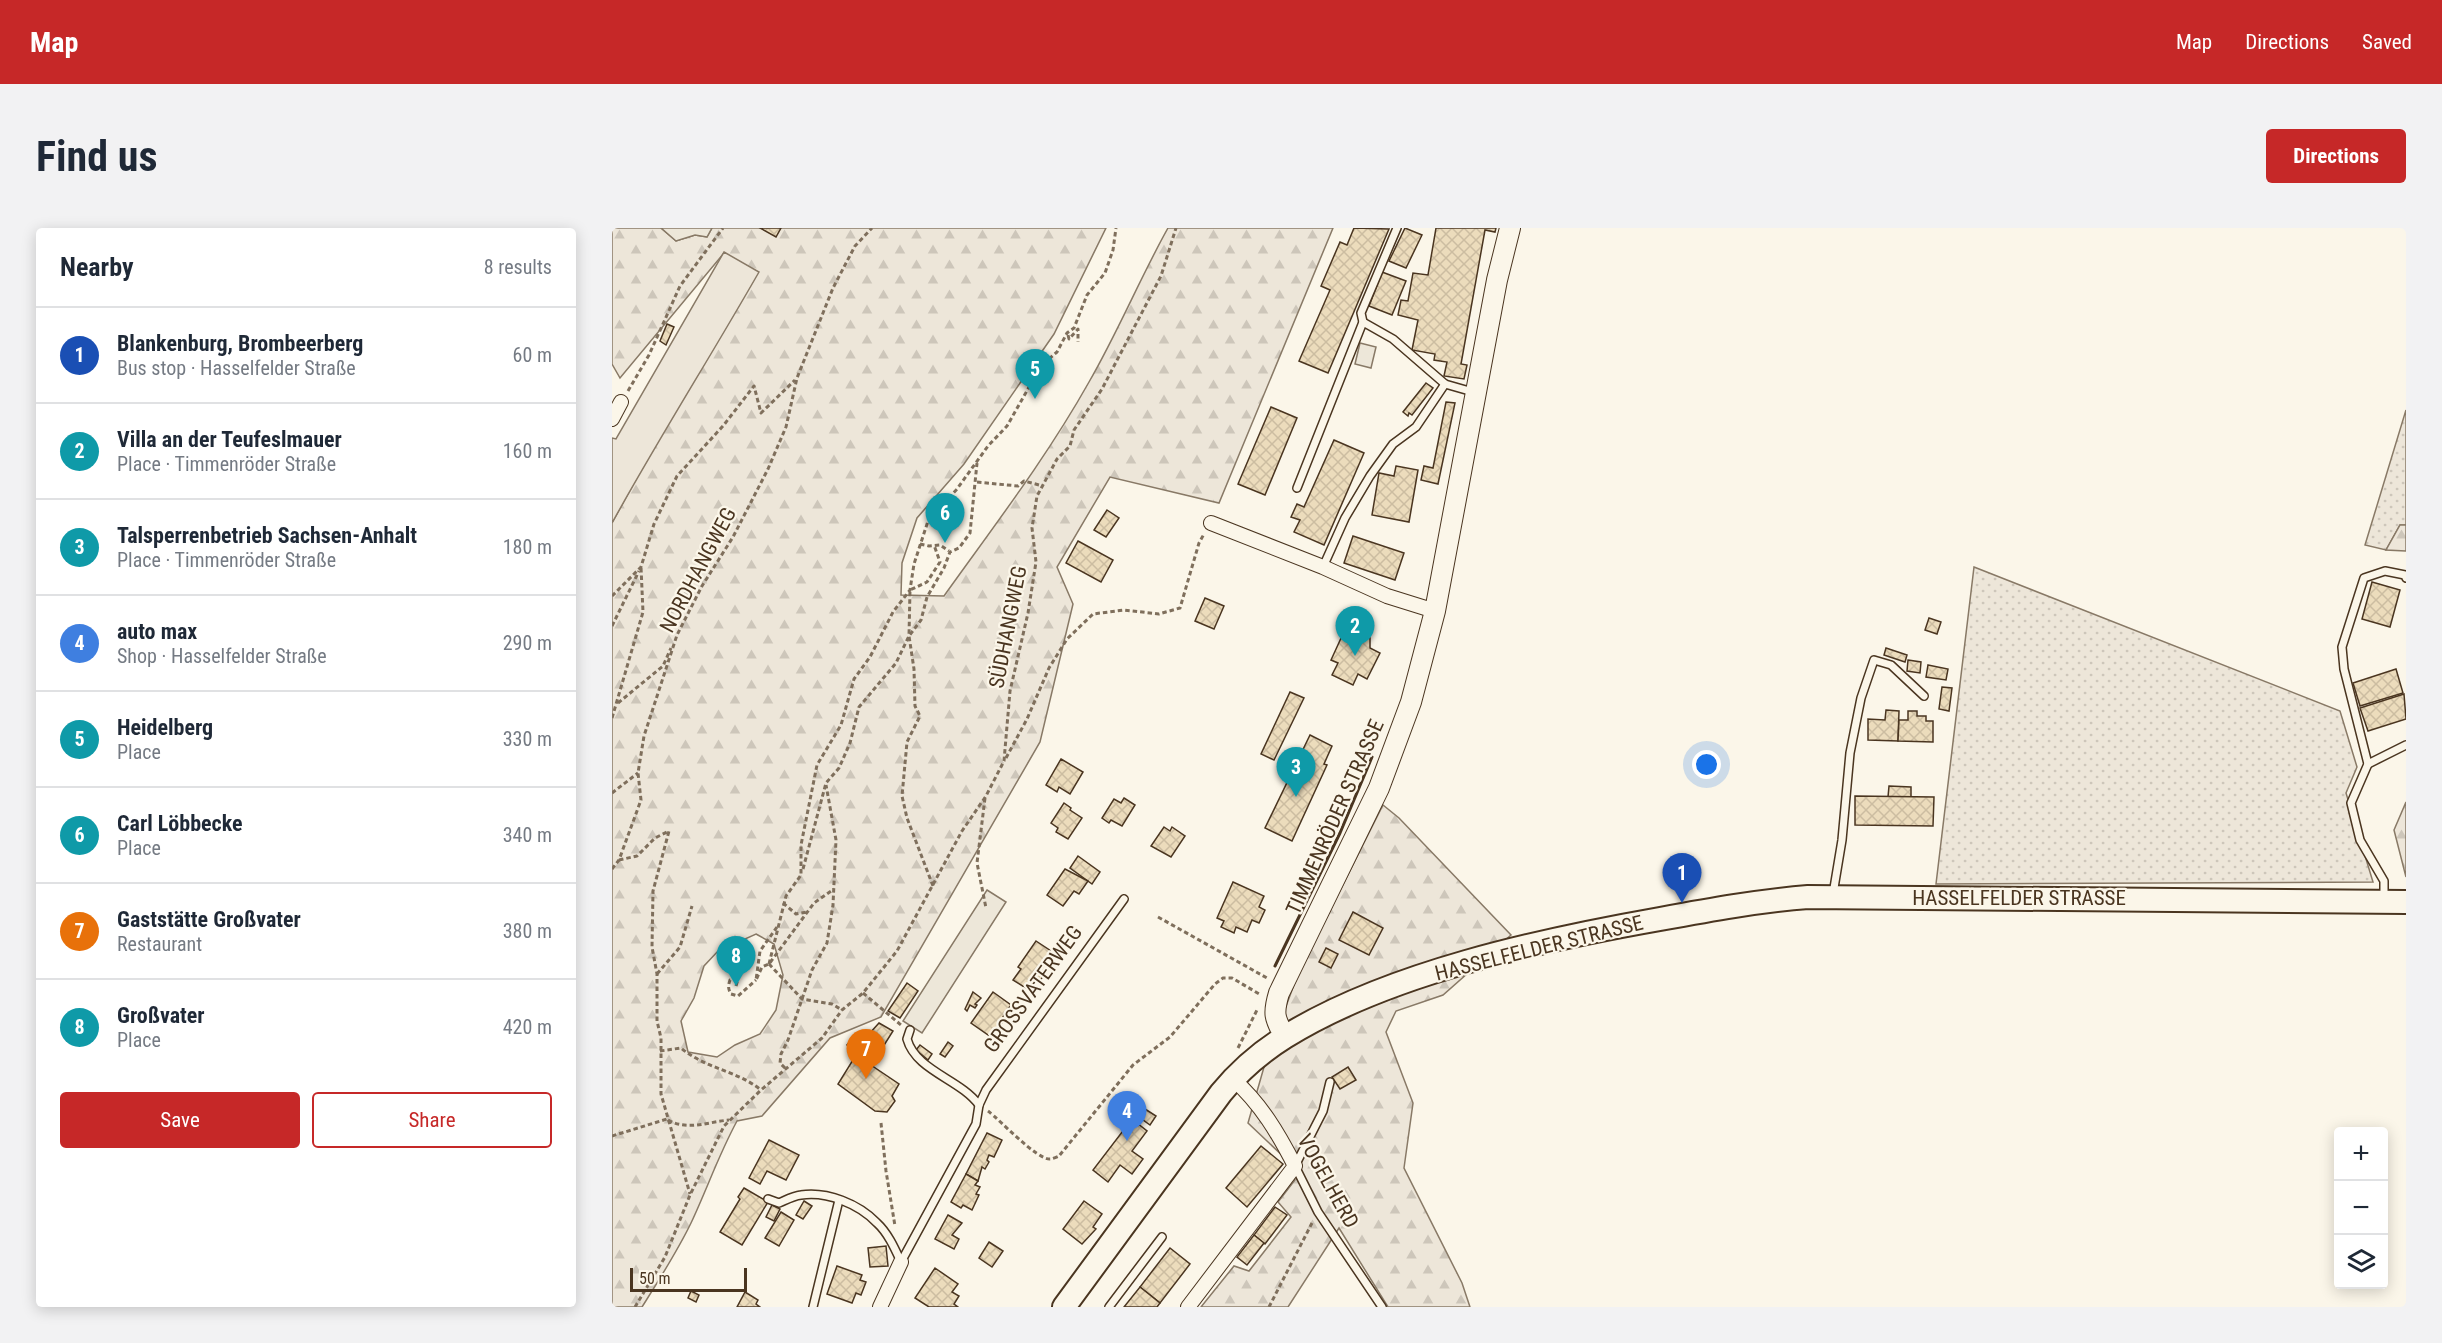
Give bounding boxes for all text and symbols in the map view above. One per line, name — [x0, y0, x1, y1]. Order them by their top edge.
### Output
text: Map — [30, 26, 78, 59]
text: Map — [2176, 30, 2212, 54]
text: Directions — [2245, 30, 2329, 54]
text: Saved — [2362, 30, 2412, 54]
button: Directions — [2266, 129, 2406, 183]
text: Find us — [36, 132, 157, 181]
text: Nearby — [60, 252, 134, 282]
text: 8 results — [484, 255, 552, 279]
text: Blankenburg, Brombeerberg — [117, 331, 363, 356]
text: 1 — [74, 343, 85, 367]
text: 60 m — [513, 343, 552, 367]
pin: 5 — [1016, 350, 1054, 399]
text: Bus stop · Hasselfelder Straße — [117, 356, 356, 380]
text: Villa an der Teufeslmauer — [117, 427, 342, 452]
text: 2 — [74, 439, 85, 463]
text: 160 m — [503, 439, 552, 463]
text: Place · Timmenröder Straße — [117, 452, 336, 476]
pin: 6 — [926, 494, 964, 543]
street label: NORDHANGWEG — [655, 503, 741, 637]
text: Talsperrenbetrieb Sachsen-Anhalt — [117, 523, 417, 548]
text: 3 — [74, 535, 85, 559]
text: 180 m — [503, 535, 552, 559]
text: Place · Timmenröder Straße — [117, 548, 336, 572]
street label: SÜDHANGWEG — [984, 564, 1032, 690]
pin: 2 — [1336, 606, 1374, 656]
text: auto max — [117, 619, 197, 644]
text: 4 — [74, 631, 85, 655]
text: 290 m — [503, 631, 552, 655]
text: Shop · Hasselfelder Straße — [117, 644, 327, 668]
text: Heidelberg — [117, 715, 213, 740]
street label: TIMMENRÖDER STRASSE — [1281, 716, 1389, 918]
text: 5 — [74, 727, 85, 751]
text: 330 m — [503, 727, 552, 751]
text: Place — [117, 740, 161, 764]
pin: 3 — [1276, 748, 1316, 797]
your location — [1692, 750, 1721, 779]
text: Carl Löbbecke — [117, 811, 243, 836]
text: 6 — [74, 823, 85, 847]
text: 340 m — [503, 823, 552, 847]
text: Place — [117, 836, 161, 860]
pin: 1 — [1662, 854, 1702, 903]
street label: HASSELFELDER STRASSE — [1912, 886, 2126, 910]
text: Gaststätte Großvater — [117, 907, 301, 932]
street label: HASSELFELDER STRASSE — [1432, 911, 1646, 985]
text: 7 — [74, 919, 85, 943]
text: 380 m — [503, 919, 552, 943]
street label: GROSSVATERWEG — [979, 921, 1087, 1057]
text: Restaurant — [117, 932, 202, 956]
pin: 8 — [716, 936, 756, 986]
text: Großvater — [117, 1003, 205, 1028]
text: 8 — [74, 1015, 85, 1039]
text: 420 m — [503, 1015, 552, 1039]
text: Place — [117, 1028, 161, 1052]
pin: 7 — [846, 1030, 886, 1079]
button: Save — [60, 1092, 300, 1148]
button: Share — [312, 1092, 552, 1148]
pin: 4 — [1108, 1092, 1146, 1141]
map controls — [2334, 1127, 2388, 1289]
button: + — [2334, 1127, 2388, 1181]
street label: VOGELHERD — [1292, 1130, 1364, 1232]
button: − — [2334, 1181, 2388, 1235]
button: layers — [2334, 1235, 2388, 1289]
scale bar — [630, 1265, 747, 1292]
text: 50 m — [639, 1269, 671, 1288]

